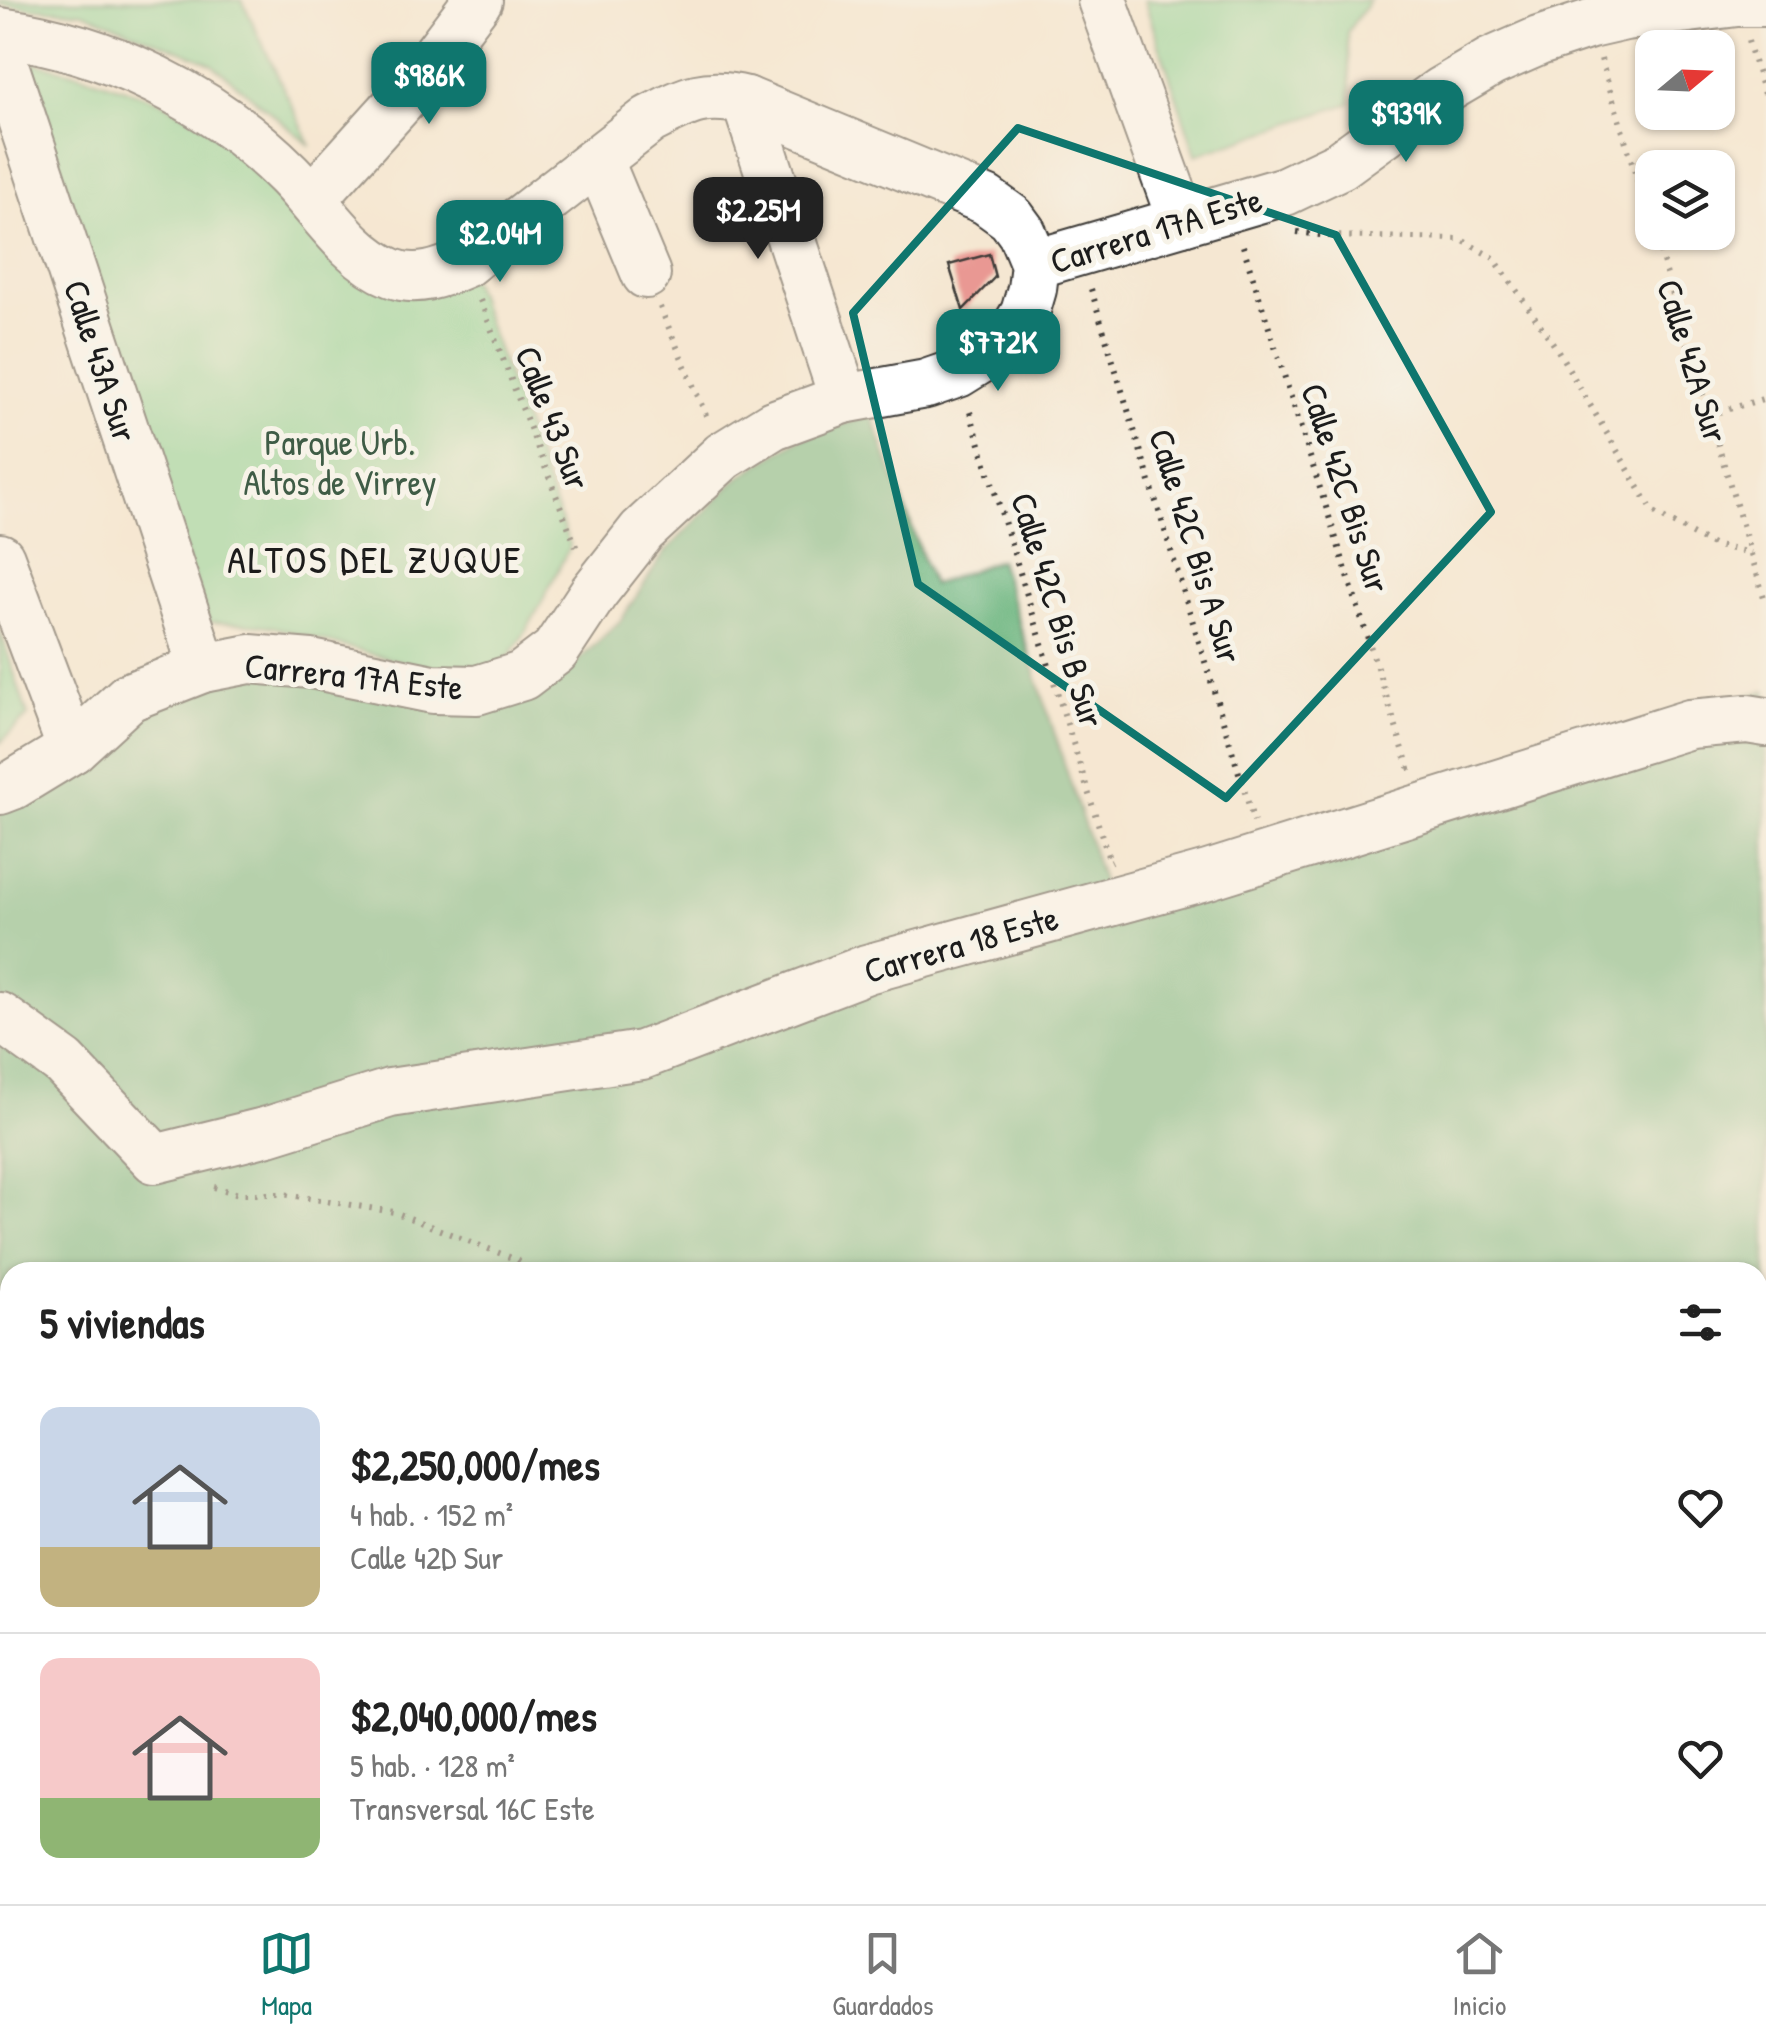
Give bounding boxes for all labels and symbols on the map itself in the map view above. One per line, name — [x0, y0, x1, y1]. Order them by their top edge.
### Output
north arrow — [1635, 30, 1735, 130]
pin: $986K — [359, 42, 499, 127]
pin: $939K — [1336, 80, 1476, 165]
street label: Carrera 17A Este — [1044, 175, 1268, 285]
pin: $2.25M — [677, 177, 839, 262]
pin: $2.04M — [419, 200, 581, 285]
street label: Calle 43A Sur — [53, 274, 149, 448]
street label: Calle 42A Sur — [1646, 274, 1740, 448]
pin: $772K — [928, 309, 1068, 394]
street label: Calle 43 Sur — [504, 339, 602, 497]
street label: Calle 42C Bis Sur — [1290, 377, 1402, 599]
park label: Parque Urb. Altos de Virrey — [244, 419, 436, 506]
street label: Calle 42C Bis A Sur — [1138, 423, 1254, 669]
street label: Calle 42C Bis B Sur — [1000, 487, 1116, 733]
district label: ALTOS DEL ZUQUE — [227, 533, 523, 585]
street label: Carrera 17A Este — [243, 641, 465, 711]
street label: Carrera 18 Este — [858, 894, 1064, 994]

